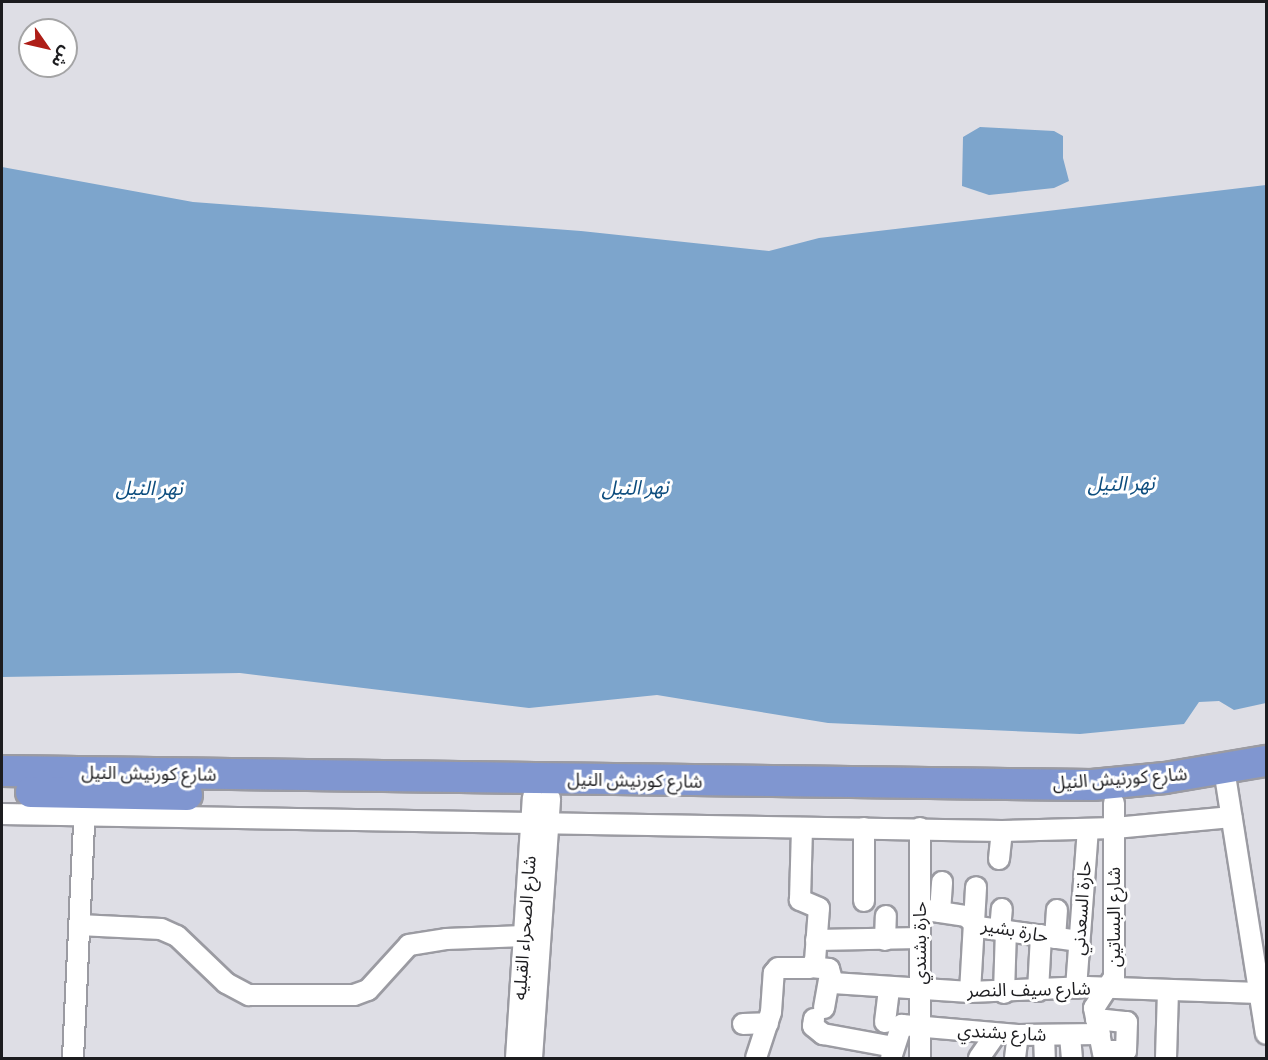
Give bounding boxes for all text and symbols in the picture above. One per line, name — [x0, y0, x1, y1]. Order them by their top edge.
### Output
north arrow — [18, 18, 78, 78]
text: ش — [48, 43, 76, 72]
water label: نهر النيل — [1087, 471, 1155, 497]
water label: نهر النيل — [601, 475, 669, 501]
water label: نهر النيل — [115, 476, 183, 500]
street label: شارع كورنيش النيل — [81, 762, 217, 786]
street label: شارع كورنيش النيل — [1052, 764, 1188, 794]
street label: شارع كورنيش النيل — [567, 769, 703, 793]
street label: شارع الصحراء القبليه — [509, 855, 541, 1001]
street label: حارة السعدني — [1068, 860, 1096, 956]
street label: شارع البساتين — [1103, 867, 1125, 967]
street label: حارة بشندي — [909, 902, 931, 984]
street label: حارة بشير — [980, 915, 1050, 947]
street label: شارع سيف النصر — [967, 978, 1091, 1002]
street label: شارع بشندي — [957, 1020, 1047, 1046]

